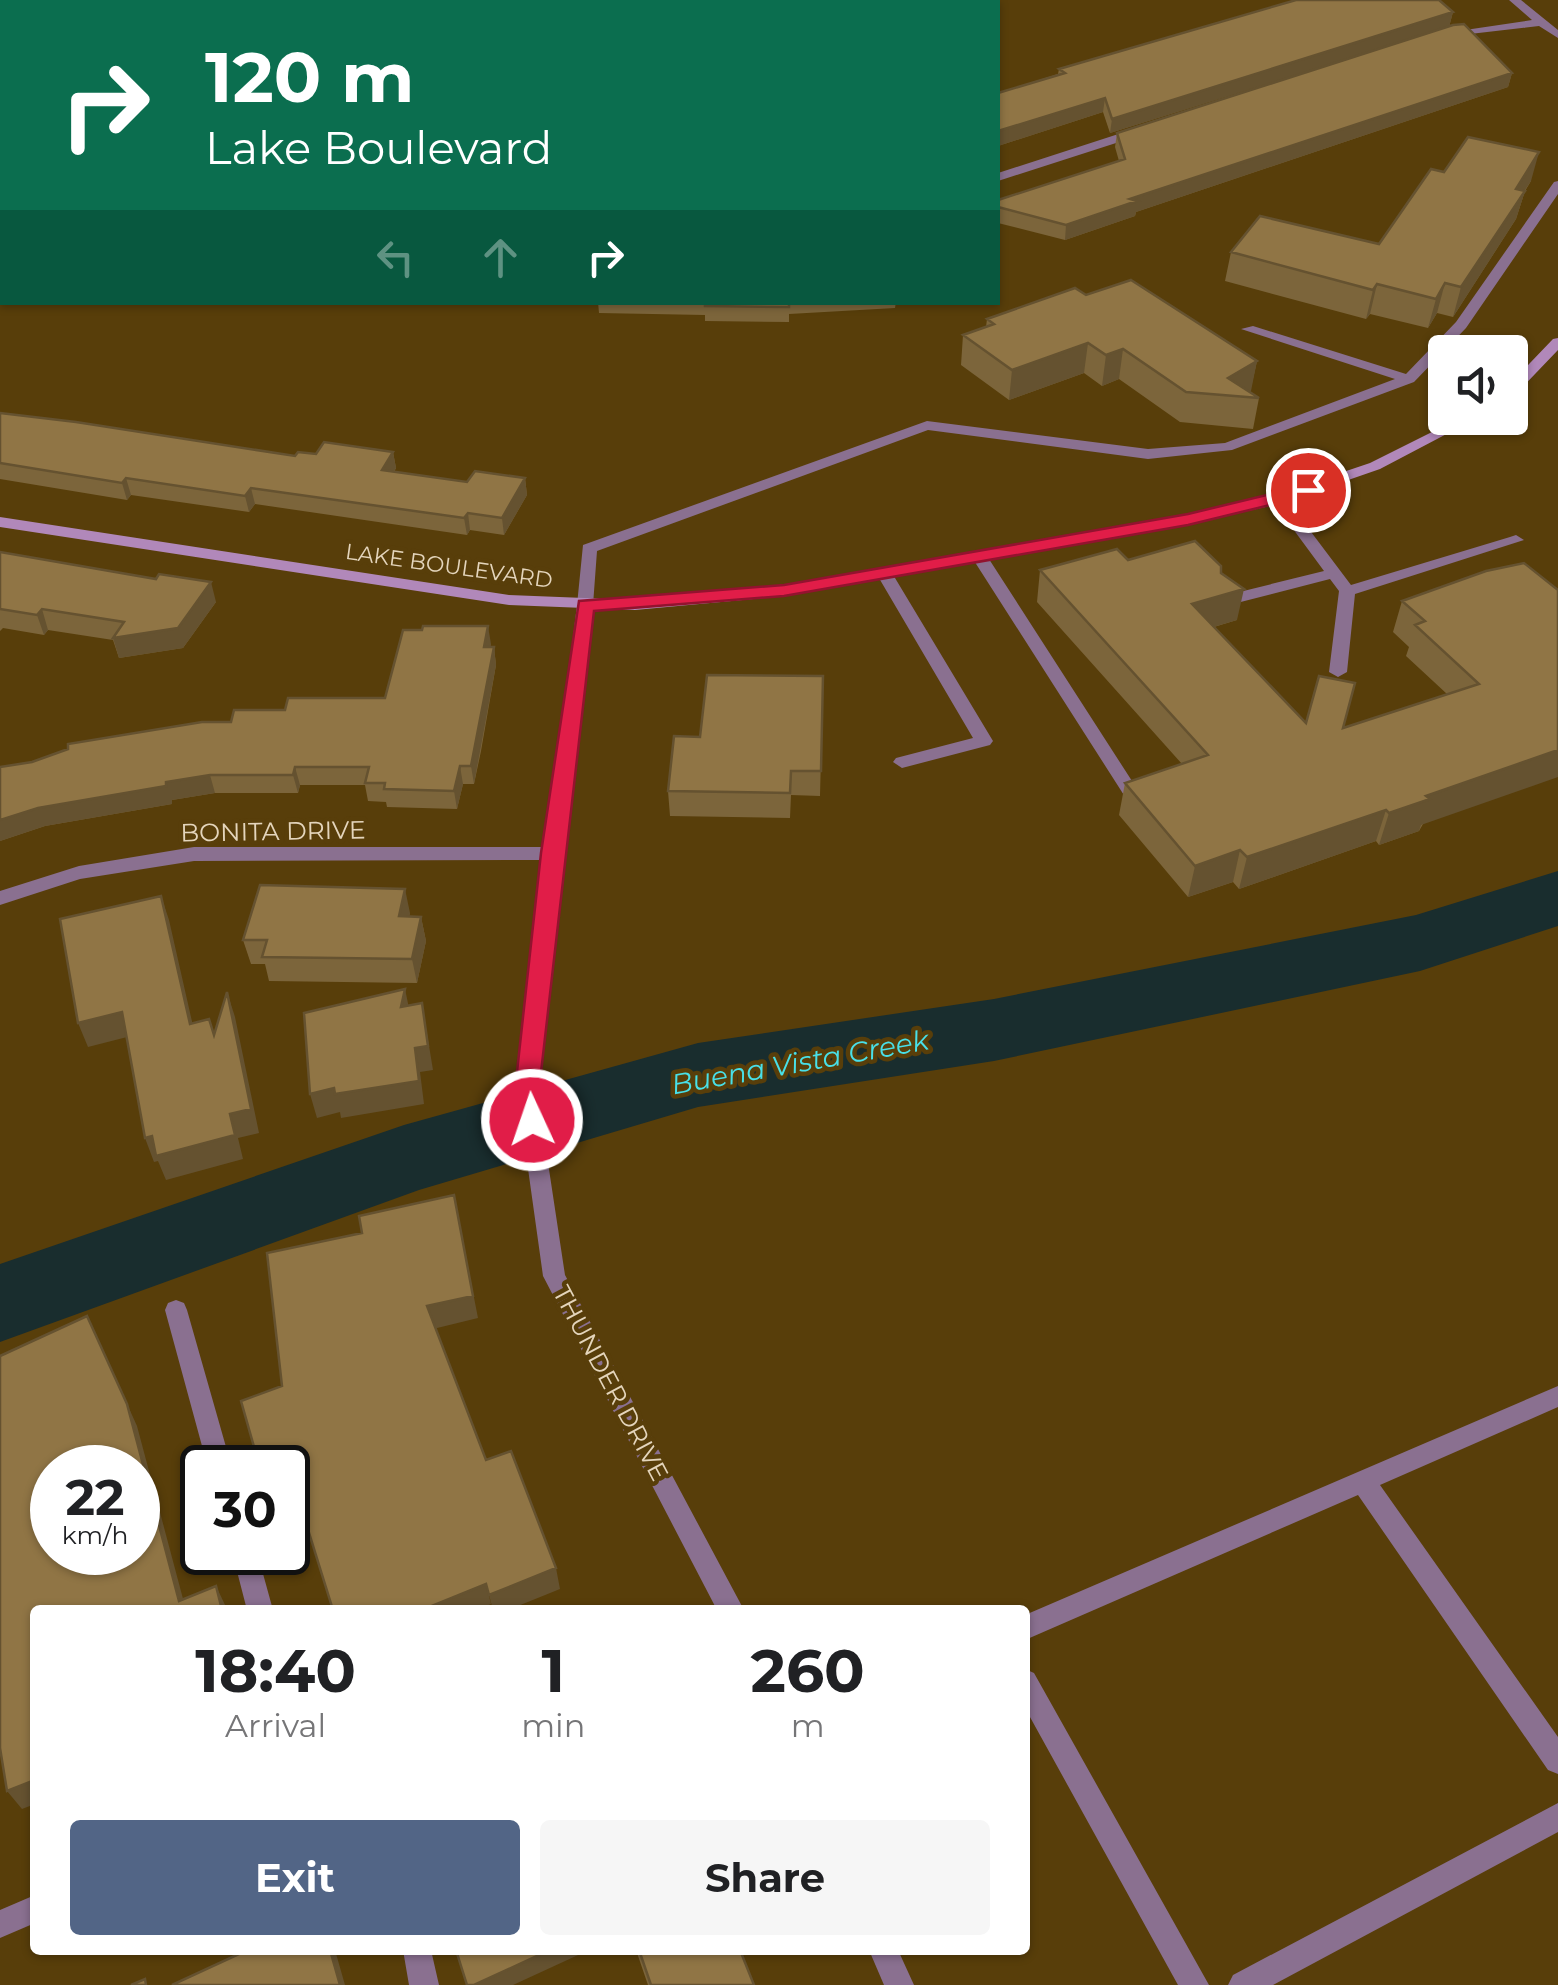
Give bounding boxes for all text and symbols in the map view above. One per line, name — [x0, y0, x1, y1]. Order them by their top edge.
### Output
text: 120 m — [205, 34, 415, 120]
icon: right — [40, 40, 170, 170]
text: Lake Boulevard — [205, 120, 552, 175]
icon: left — [368, 230, 423, 285]
icon: ahead — [473, 230, 528, 285]
icon: right — [578, 230, 633, 285]
map controls — [1428, 335, 1528, 435]
button: sound — [1428, 335, 1528, 435]
pin — [1266, 448, 1351, 533]
icon: arrive — [1281, 463, 1336, 518]
street label: LAKE BOULEVARD — [344, 538, 554, 594]
street label: BONITA DRIVE — [180, 814, 366, 848]
water label: Buena Vista Creek — [669, 1022, 933, 1101]
position arrow — [480, 1068, 584, 1172]
street label: THUNDER DRIVE — [547, 1280, 675, 1486]
speed limit sign: 30 — [180, 1445, 310, 1575]
text: 22 — [66, 1467, 125, 1528]
text: km/h — [62, 1520, 128, 1550]
text: 18:40 — [195, 1634, 356, 1707]
text: 1 — [542, 1634, 565, 1707]
text: 260 — [751, 1634, 865, 1707]
text: Arrival — [225, 1706, 326, 1745]
text: min — [521, 1706, 585, 1745]
text: m — [791, 1706, 825, 1745]
button: Exit — [70, 1820, 520, 1935]
button: Share — [540, 1820, 990, 1935]

